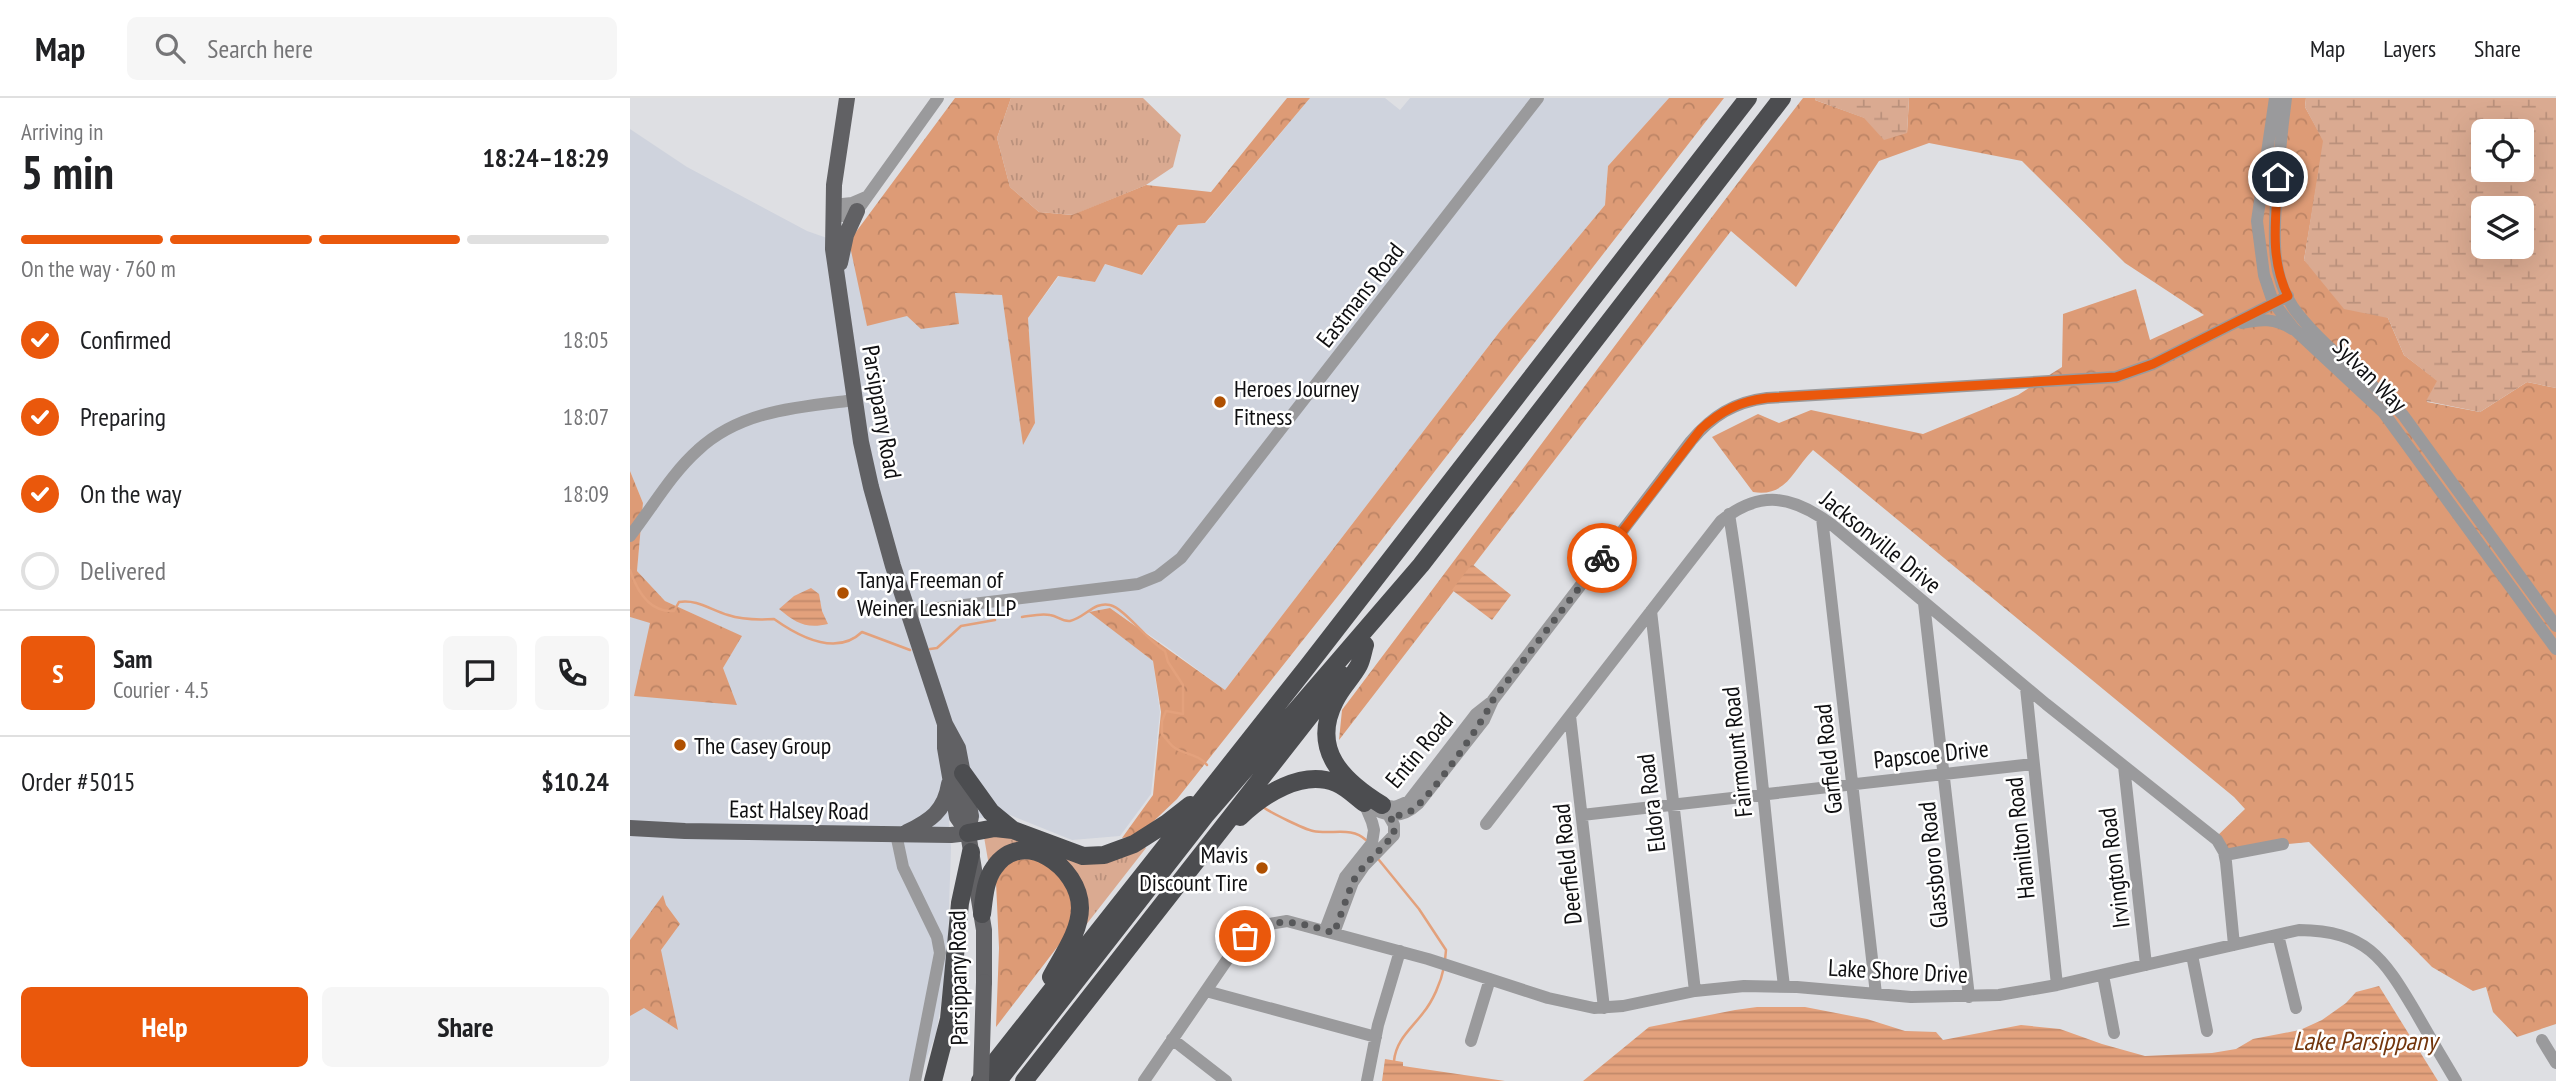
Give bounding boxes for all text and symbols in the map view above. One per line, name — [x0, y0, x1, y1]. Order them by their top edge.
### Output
search box — [127, 17, 617, 80]
text: Map — [35, 27, 85, 70]
icon: search — [151, 29, 189, 67]
text: Search here — [207, 32, 313, 65]
text: Map — [2310, 33, 2345, 64]
text: Layers — [2383, 33, 2436, 64]
text: Share — [2474, 33, 2521, 64]
text: Arriving in — [21, 117, 103, 146]
map controls — [2471, 119, 2534, 259]
button: locate — [2471, 119, 2534, 182]
text: 18:24–18:29 — [482, 141, 609, 174]
text: 5 min — [21, 142, 114, 202]
pin — [2248, 147, 2308, 207]
icon: home — [2259, 158, 2297, 196]
button: layers — [2471, 196, 2534, 259]
street label: Eastmans Road — [1309, 236, 1411, 354]
text: On the way · 760 m — [21, 254, 176, 283]
icon: check — [21, 321, 59, 359]
text: Confirmed — [80, 323, 171, 356]
text: 18:05 — [563, 325, 609, 354]
street label: Sylvan Way — [2326, 331, 2414, 419]
street label: Parsippany Road — [855, 343, 909, 481]
place label: Heroes Journey Fitness — [1234, 373, 1359, 432]
marker: Heroes Journey Fitness — [1212, 394, 1228, 410]
icon: check — [21, 398, 59, 436]
text: Preparing — [80, 400, 166, 433]
text: 18:07 — [563, 402, 609, 431]
icon: check — [21, 475, 59, 513]
text: On the way — [80, 477, 182, 510]
text: 18:09 — [563, 479, 609, 508]
street label: Jacksonville Drive — [1814, 483, 1948, 600]
courier — [1567, 523, 1637, 593]
icon: bike — [1583, 539, 1621, 577]
text: Delivered — [80, 554, 166, 587]
place label: Tanya Freeman of Weiner Lesniak LLP — [857, 564, 1017, 623]
marker: Tanya Freeman of Weiner Lesniak LLP — [835, 585, 851, 601]
button: chat — [443, 636, 517, 710]
button: phone — [535, 636, 609, 710]
text: Sam — [113, 642, 152, 675]
text: S — [52, 657, 64, 690]
text: Courier · 4.5 — [113, 675, 209, 704]
street label: Fairmount Road — [1715, 685, 1759, 819]
street label: Garfield Road — [1807, 702, 1849, 816]
street label: Entin Road — [1378, 706, 1460, 794]
place label: The Casey Group — [694, 730, 831, 761]
street label: Papscoe Drive — [1872, 733, 1990, 775]
marker: The Casey Group — [672, 737, 688, 753]
street label: Eldora Road — [1630, 752, 1672, 854]
text: Order #5015 — [21, 765, 136, 798]
text: $10.24 — [541, 765, 609, 798]
street label: Hamilton Road — [1998, 776, 2042, 900]
street label: East Halsey Road — [729, 793, 869, 827]
street label: Glassboro Road — [1911, 800, 1955, 930]
street label: Deerfield Road — [1545, 802, 1589, 926]
street label: Irvington Road — [2091, 806, 2137, 930]
place label: Mavis Discount Tire — [1139, 839, 1248, 898]
marker: Mavis Discount Tire — [1254, 860, 1270, 876]
pin — [1215, 906, 1275, 966]
street label: Parsippany Road — [941, 910, 975, 1046]
icon: bag — [1226, 917, 1264, 955]
street label: Lake Shore Drive — [1827, 952, 1969, 990]
button: Help — [21, 987, 308, 1067]
button: Share — [322, 987, 609, 1067]
water label: Lake Parsippany — [2293, 1024, 2440, 1057]

